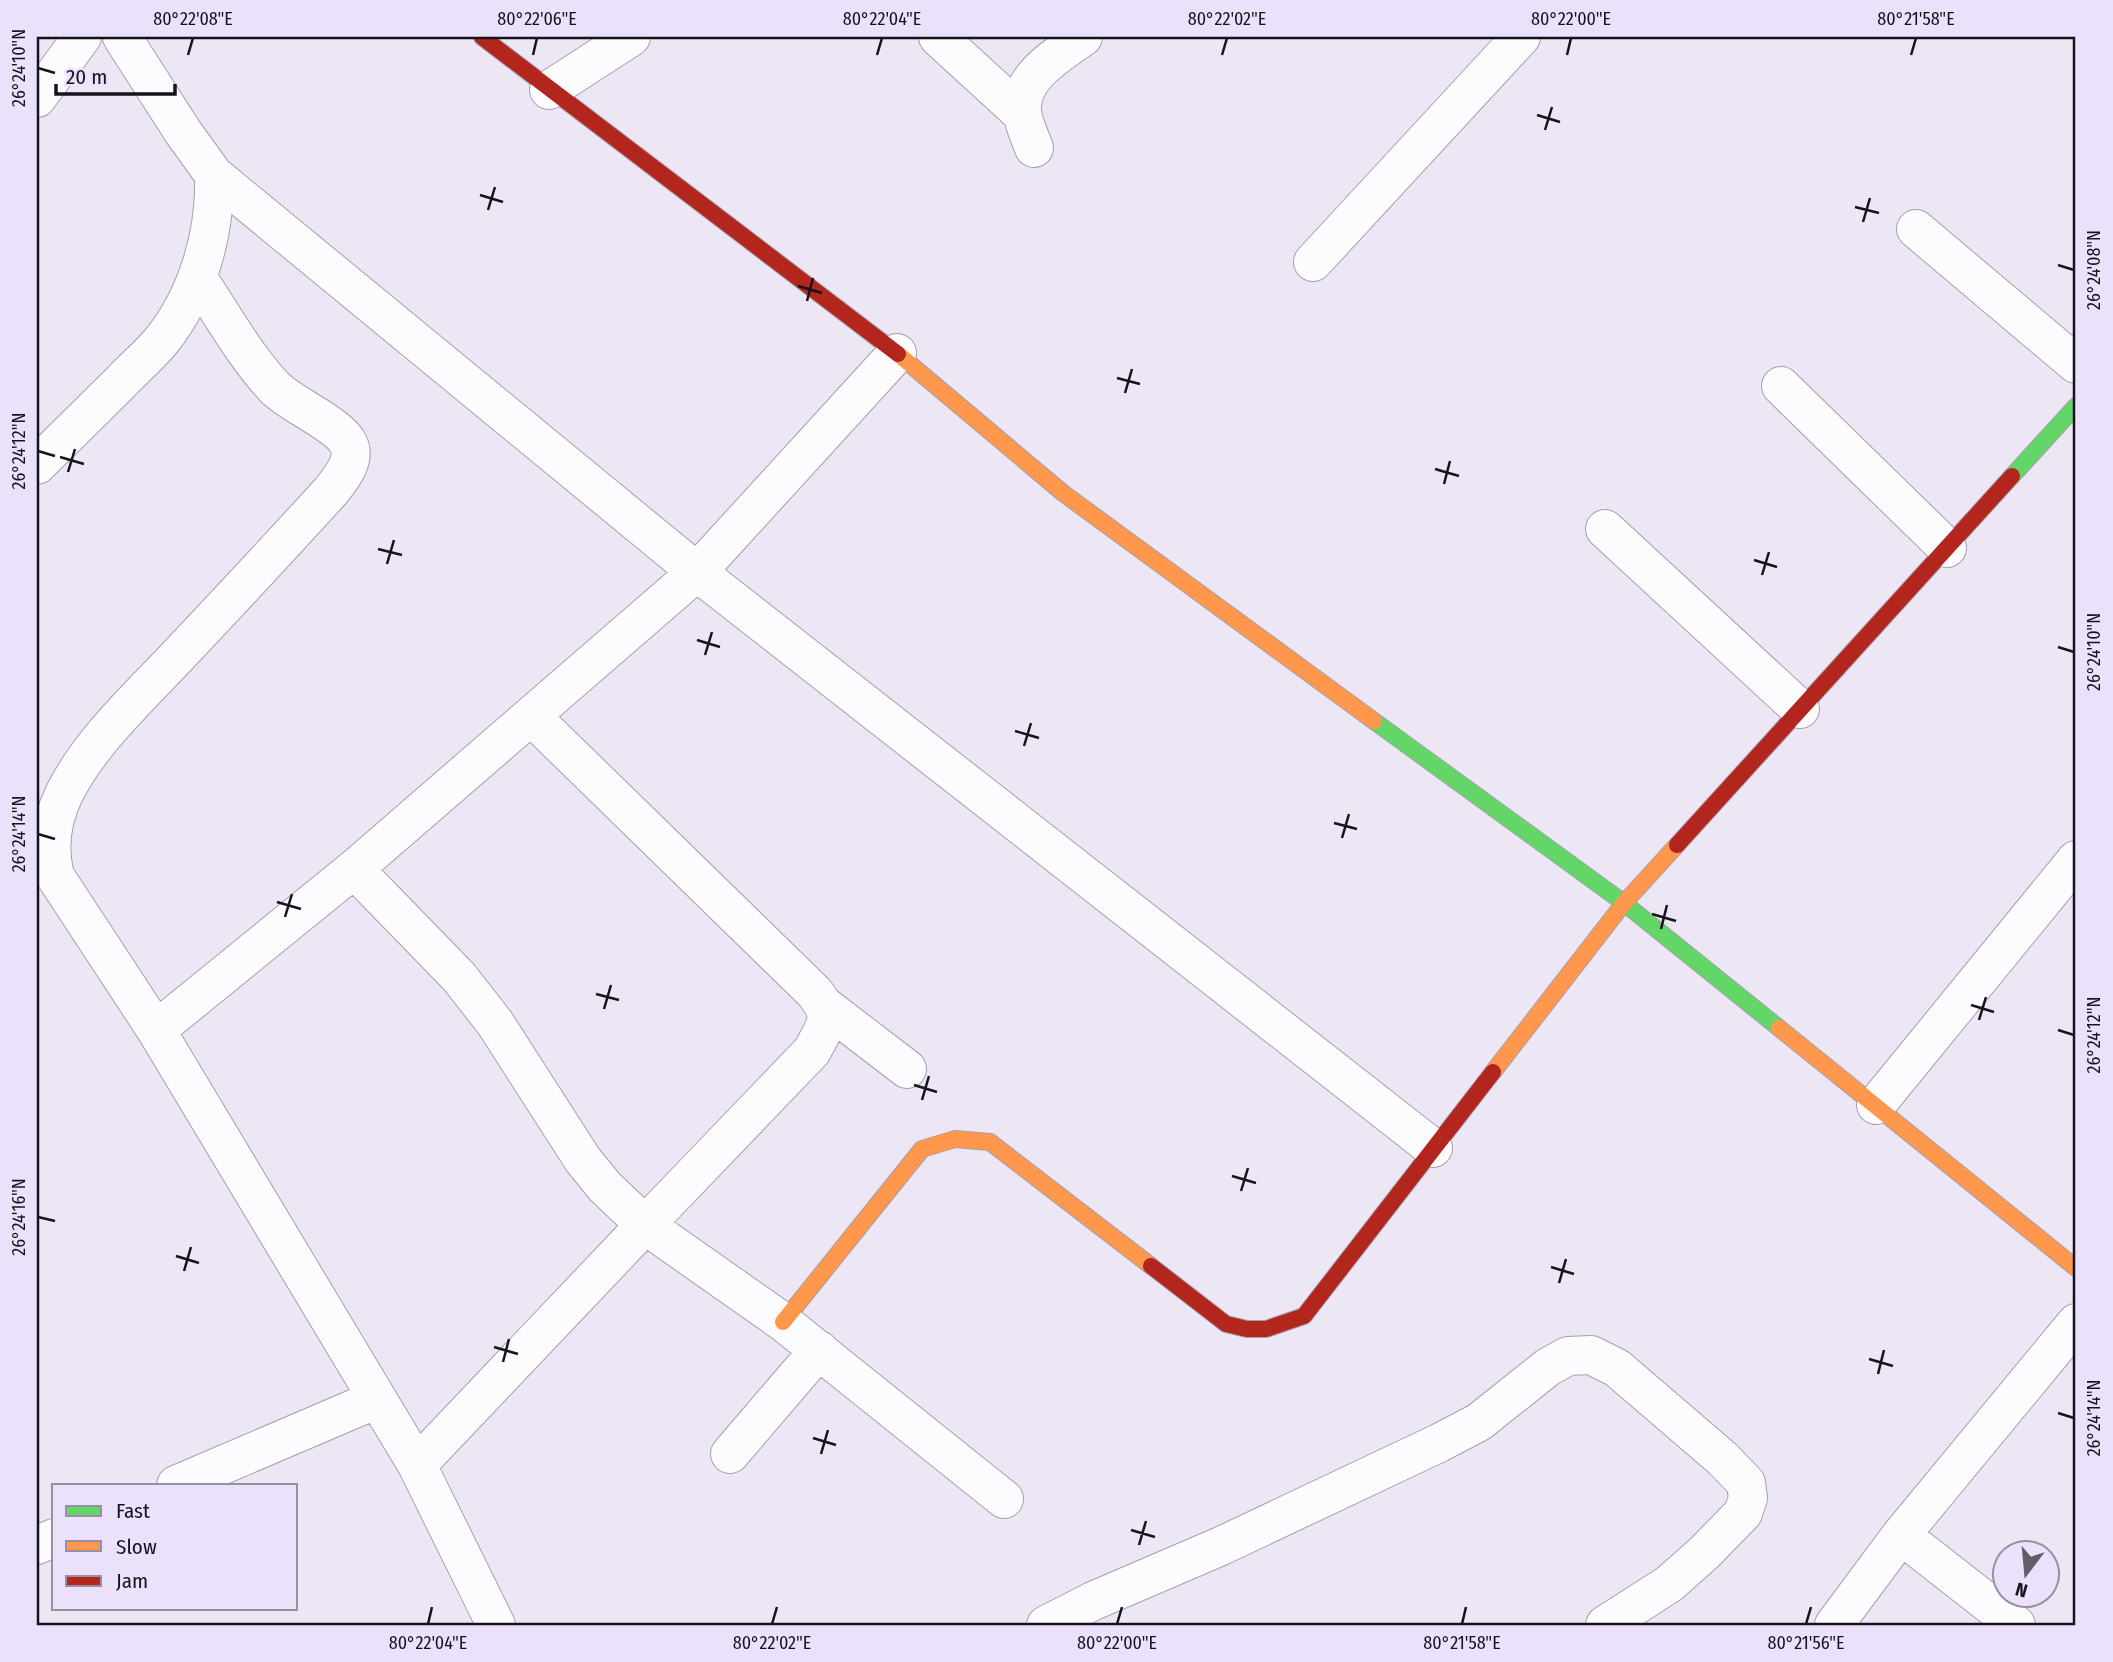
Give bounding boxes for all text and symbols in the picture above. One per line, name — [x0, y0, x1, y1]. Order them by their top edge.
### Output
text: 80°22'08"E — [153, 8, 233, 30]
text: 80°22'06"E — [497, 8, 577, 30]
text: 80°22'04"E — [843, 8, 921, 30]
text: 80°22'02"E — [1188, 8, 1266, 30]
text: 80°22'00"E — [1531, 8, 1611, 30]
text: 80°21'58"E — [1877, 8, 1955, 30]
text: 26°24'10"N — [8, 29, 30, 107]
scale bar — [56, 52, 175, 96]
text: 20 m — [66, 64, 107, 90]
text: 26°24'08"N — [2083, 230, 2105, 310]
text: 26°24'12"N — [8, 413, 30, 489]
text: 26°24'10"N — [2083, 613, 2105, 691]
text: 26°24'14"N — [8, 796, 30, 872]
text: 26°24'12"N — [2083, 997, 2105, 1073]
text: 26°24'16"N — [8, 1178, 30, 1256]
text: 26°24'14"N — [2083, 1380, 2105, 1456]
legend — [52, 1484, 298, 1610]
text: Fast — [116, 1498, 150, 1524]
text: Slow — [116, 1534, 157, 1560]
north arrow — [1990, 1540, 2060, 1610]
text: Jam — [116, 1568, 148, 1594]
text: N — [2013, 1577, 2030, 1602]
text: 80°22'04"E — [389, 1632, 467, 1654]
text: 80°22'02"E — [733, 1632, 811, 1654]
text: 80°22'00"E — [1077, 1632, 1157, 1654]
text: 80°21'58"E — [1423, 1632, 1501, 1654]
text: 80°21'56"E — [1767, 1632, 1845, 1654]

